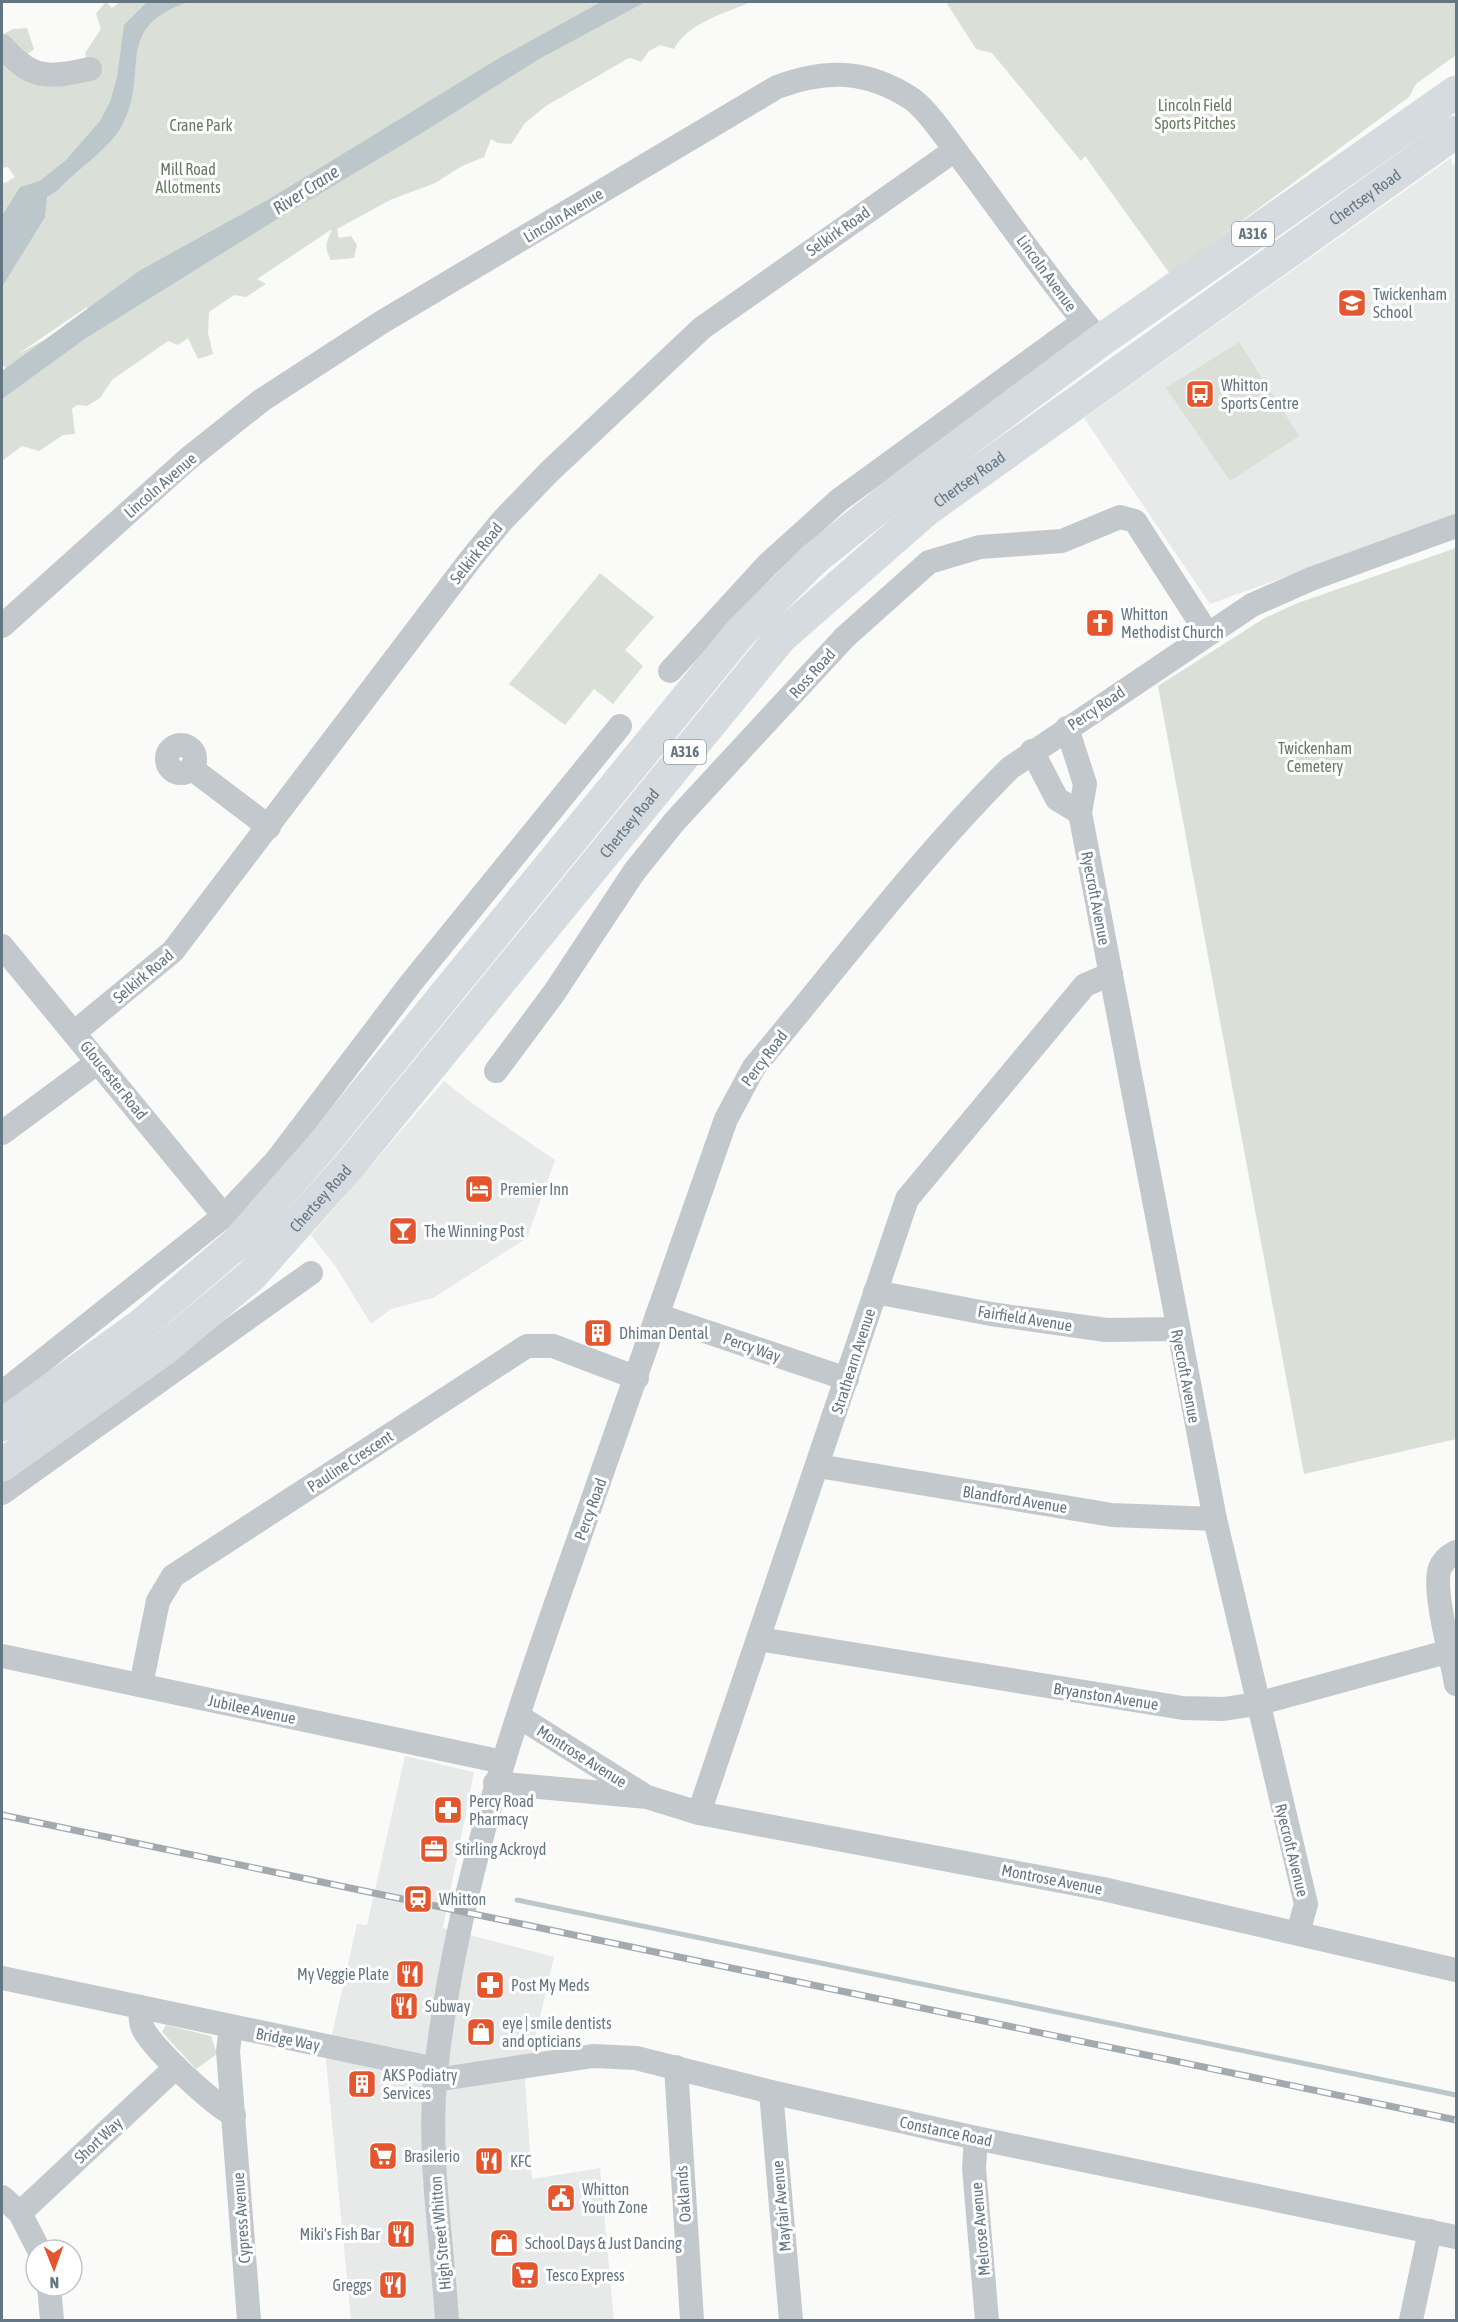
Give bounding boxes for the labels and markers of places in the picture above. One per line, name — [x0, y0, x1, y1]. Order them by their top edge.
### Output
place label: Twickenham School — [1373, 285, 1447, 321]
school or university icon: Twickenham School — [1336, 287, 1368, 319]
place label: Whitton Sports Centre — [1221, 376, 1299, 413]
bus stop icon: Whitton Sports Centre — [1184, 378, 1216, 410]
place label: Whitton Methodist Church — [1121, 605, 1224, 641]
church icon: Whitton Methodist Church — [1084, 607, 1116, 639]
hotel icon: Premier Inn — [463, 1173, 495, 1205]
place label: Premier Inn — [500, 1180, 569, 1198]
bar icon: The Winning Post — [387, 1215, 419, 1247]
place label: The Winning Post — [424, 1222, 525, 1241]
building icon: Dhiman Dental — [582, 1317, 614, 1349]
place label: Dhiman Dental — [619, 1324, 709, 1342]
place label: Percy Road Pharmacy — [469, 1792, 534, 1829]
pharmacy icon: Percy Road Pharmacy — [432, 1794, 464, 1826]
office icon: Stirling Ackroyd — [418, 1833, 450, 1865]
place label: Stirling Ackroyd — [455, 1840, 546, 1859]
station icon: Whitton — [402, 1883, 434, 1915]
place label: Whitton — [439, 1890, 486, 1908]
restaurant icon: My Veggie Plate — [394, 1958, 426, 1990]
place label: My Veggie Plate — [297, 1965, 389, 1984]
pharmacy icon: Post My Meds — [474, 1969, 506, 2001]
place label: Post My Meds — [511, 1976, 590, 1995]
restaurant icon: Subway — [388, 1990, 420, 2022]
place label: Subway — [425, 1997, 471, 2016]
place label: eye | smile dentists and opticians — [502, 2014, 612, 2051]
shop icon: eye | smile dentists and opticians — [465, 2016, 497, 2048]
place label: AKS Podiatry Services — [383, 2066, 458, 2102]
building icon: AKS Podiatry Services — [346, 2068, 378, 2100]
supermarket icon: Brasilerio — [367, 2140, 399, 2172]
restaurant icon: KFC — [473, 2145, 505, 2177]
place label: Brasilerio — [404, 2147, 460, 2165]
place label: KFC — [510, 2152, 532, 2170]
place label: Whitton Youth Zone — [582, 2180, 648, 2216]
public building icon: Whitton Youth Zone — [545, 2182, 577, 2214]
restaurant icon: Miki's Fish Bar — [385, 2218, 417, 2250]
place label: Miki's Fish Bar — [299, 2225, 380, 2243]
shop icon: School Days & Just Dancing — [488, 2227, 520, 2259]
place label: School Days & Just Dancing — [525, 2234, 682, 2253]
supermarket icon: Tesco Express — [509, 2259, 541, 2291]
place label: Tesco Express — [546, 2266, 625, 2285]
restaurant icon: Greggs — [377, 2269, 409, 2301]
place label: Greggs — [332, 2276, 372, 2295]

